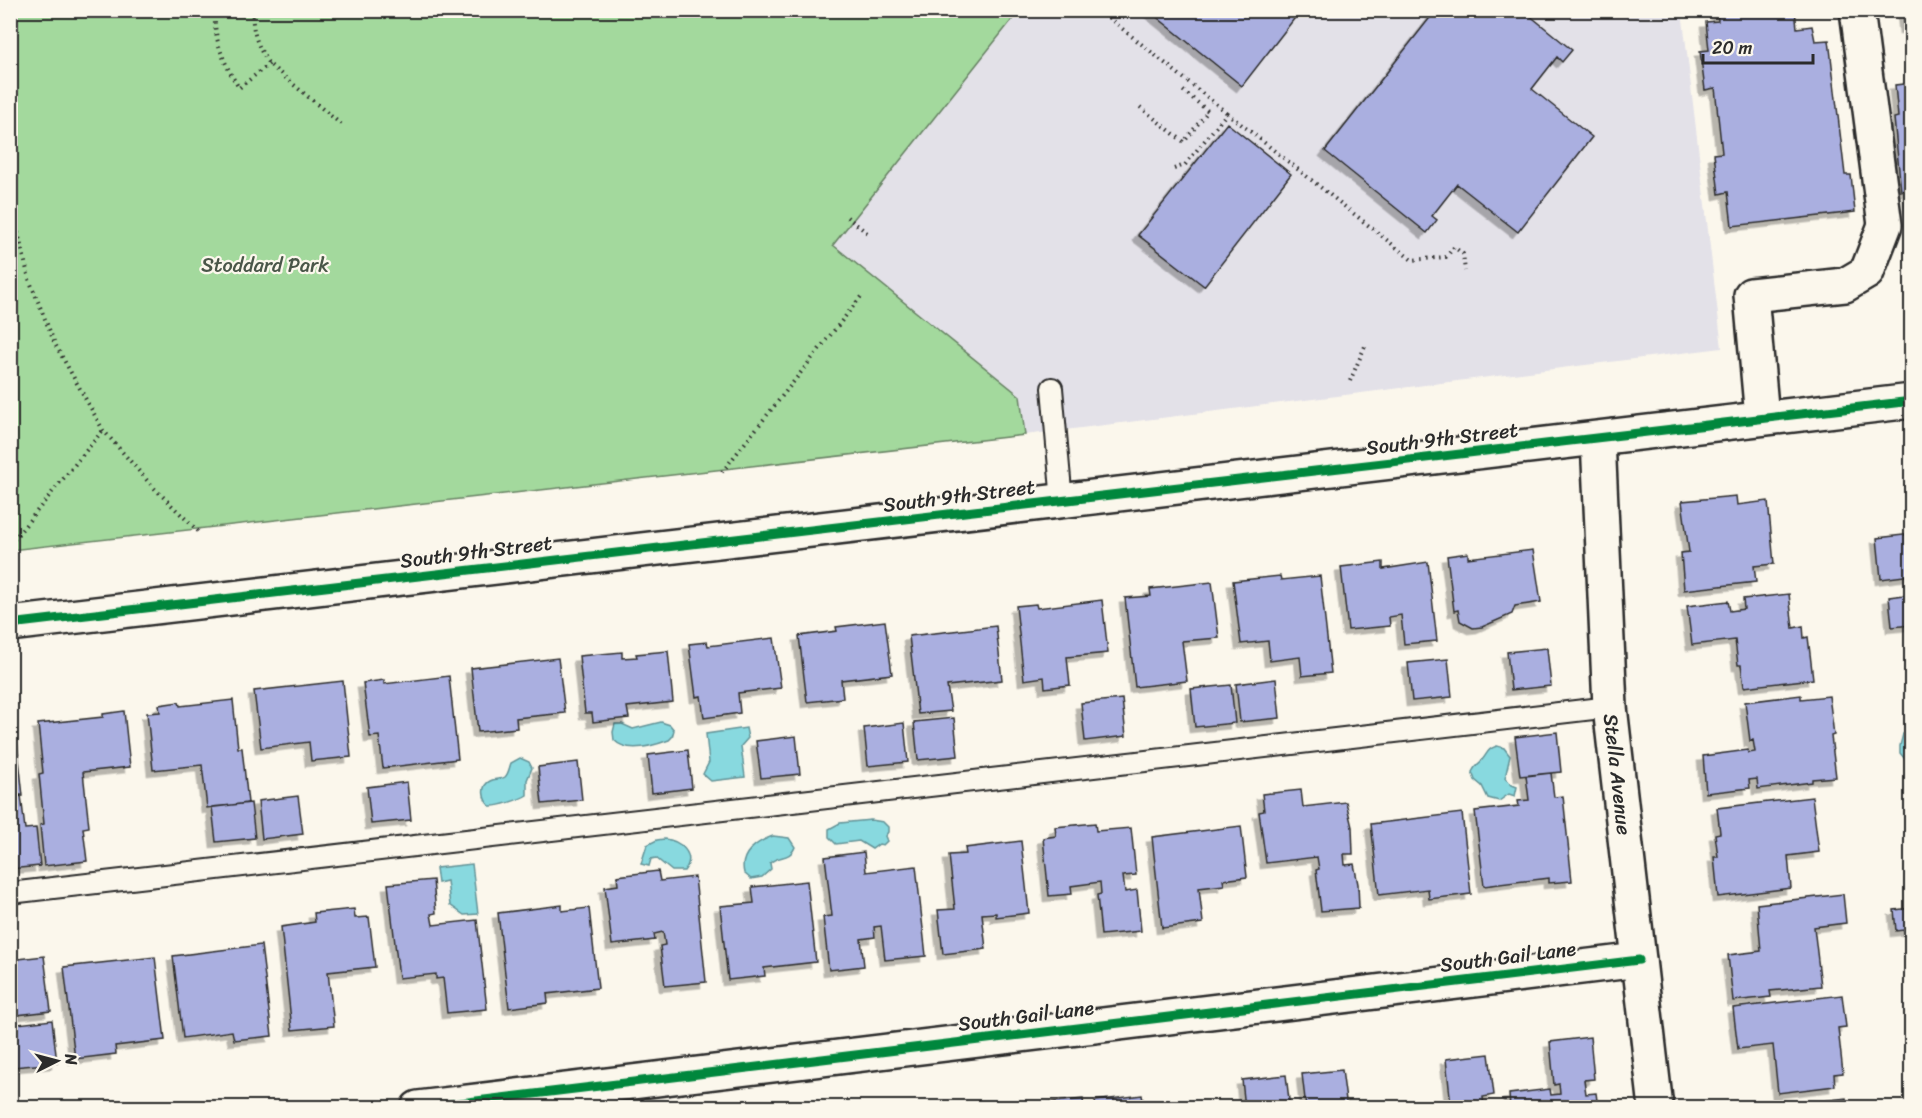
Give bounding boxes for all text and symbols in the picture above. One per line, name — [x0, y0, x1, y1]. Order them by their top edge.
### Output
scale bar — [1703, 27, 1812, 65]
text: 20 m — [1712, 32, 1752, 64]
park label: Stoddard Park — [201, 248, 329, 283]
street label: South 9th Street — [1364, 412, 1520, 466]
street label: South 9th Street — [881, 469, 1037, 523]
street label: South 9th Street — [398, 525, 554, 579]
street label: Stella Avenue — [1593, 712, 1642, 837]
street label: South Gail Lane — [1438, 931, 1578, 983]
street label: South Gail Lane — [956, 990, 1096, 1042]
north arrow — [27, 1031, 87, 1091]
text: N — [56, 1051, 87, 1067]

